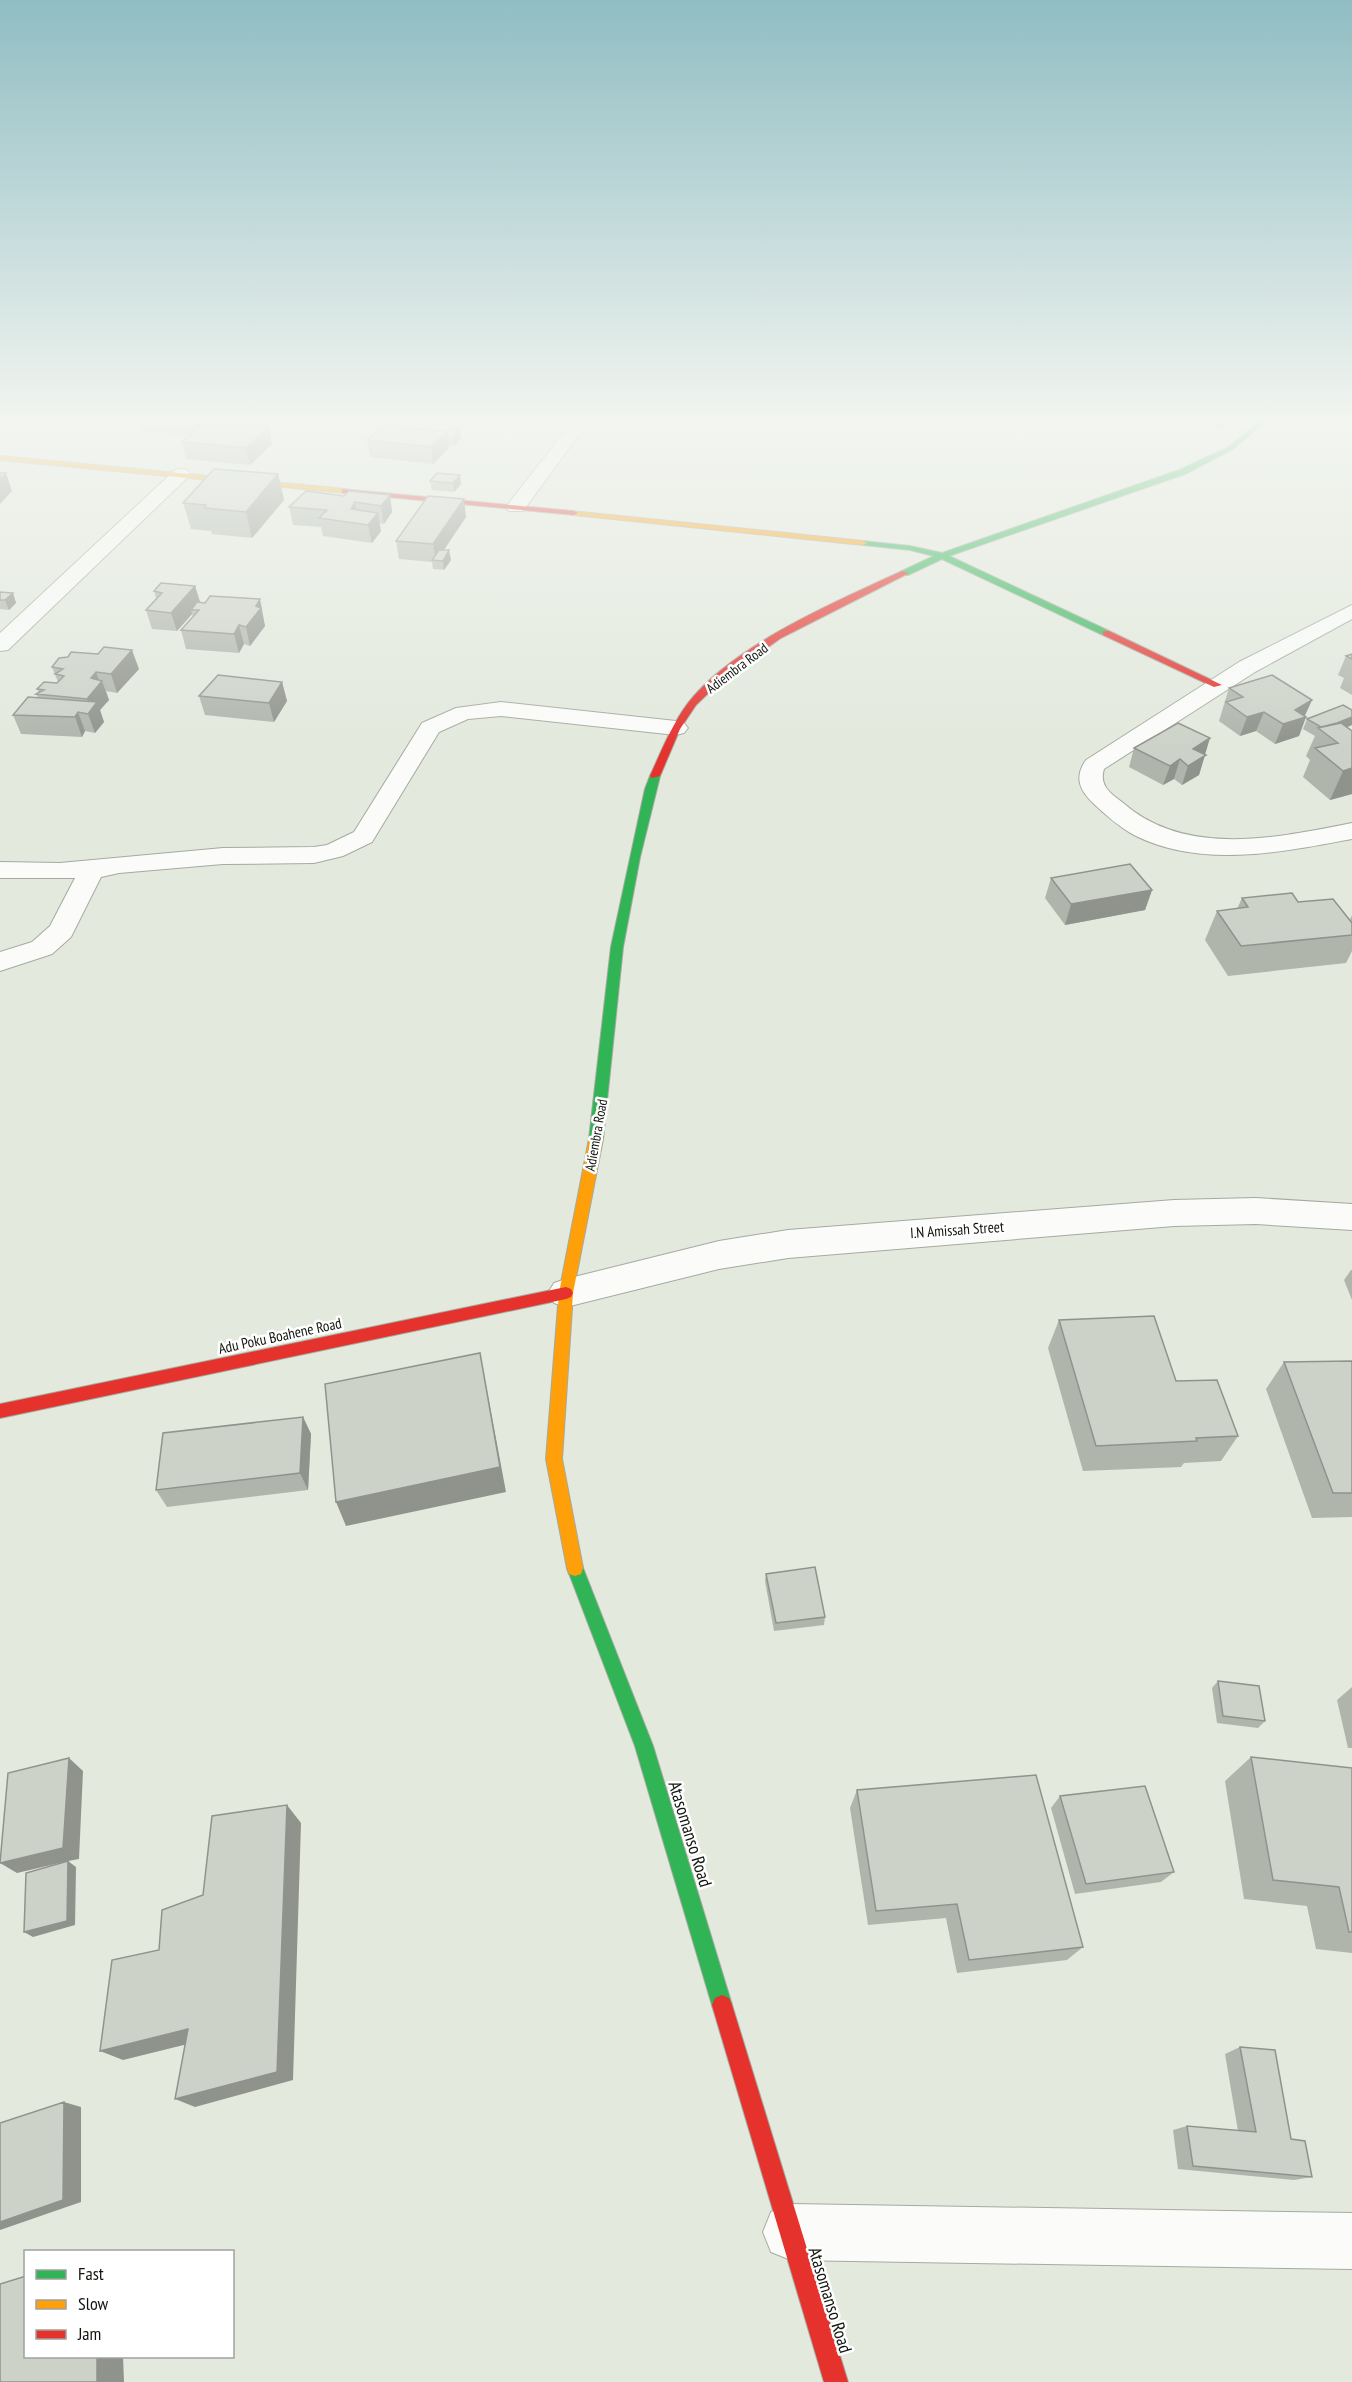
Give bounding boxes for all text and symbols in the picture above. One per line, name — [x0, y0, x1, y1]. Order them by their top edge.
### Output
street label: Adiembra Road — [702, 639, 772, 697]
street label: Adiembra Road — [581, 1097, 611, 1173]
street label: I.N Amissah Street — [909, 1217, 1005, 1242]
street label: Adu Poku Boahene Road — [217, 1313, 343, 1358]
street label: Atasomanso Road — [663, 1778, 717, 1890]
street label: Atasomanso Road — [803, 2244, 857, 2356]
legend — [24, 2250, 234, 2358]
text: Fast — [78, 2262, 104, 2285]
text: Slow — [78, 2292, 109, 2315]
text: Jam — [77, 2322, 101, 2345]

